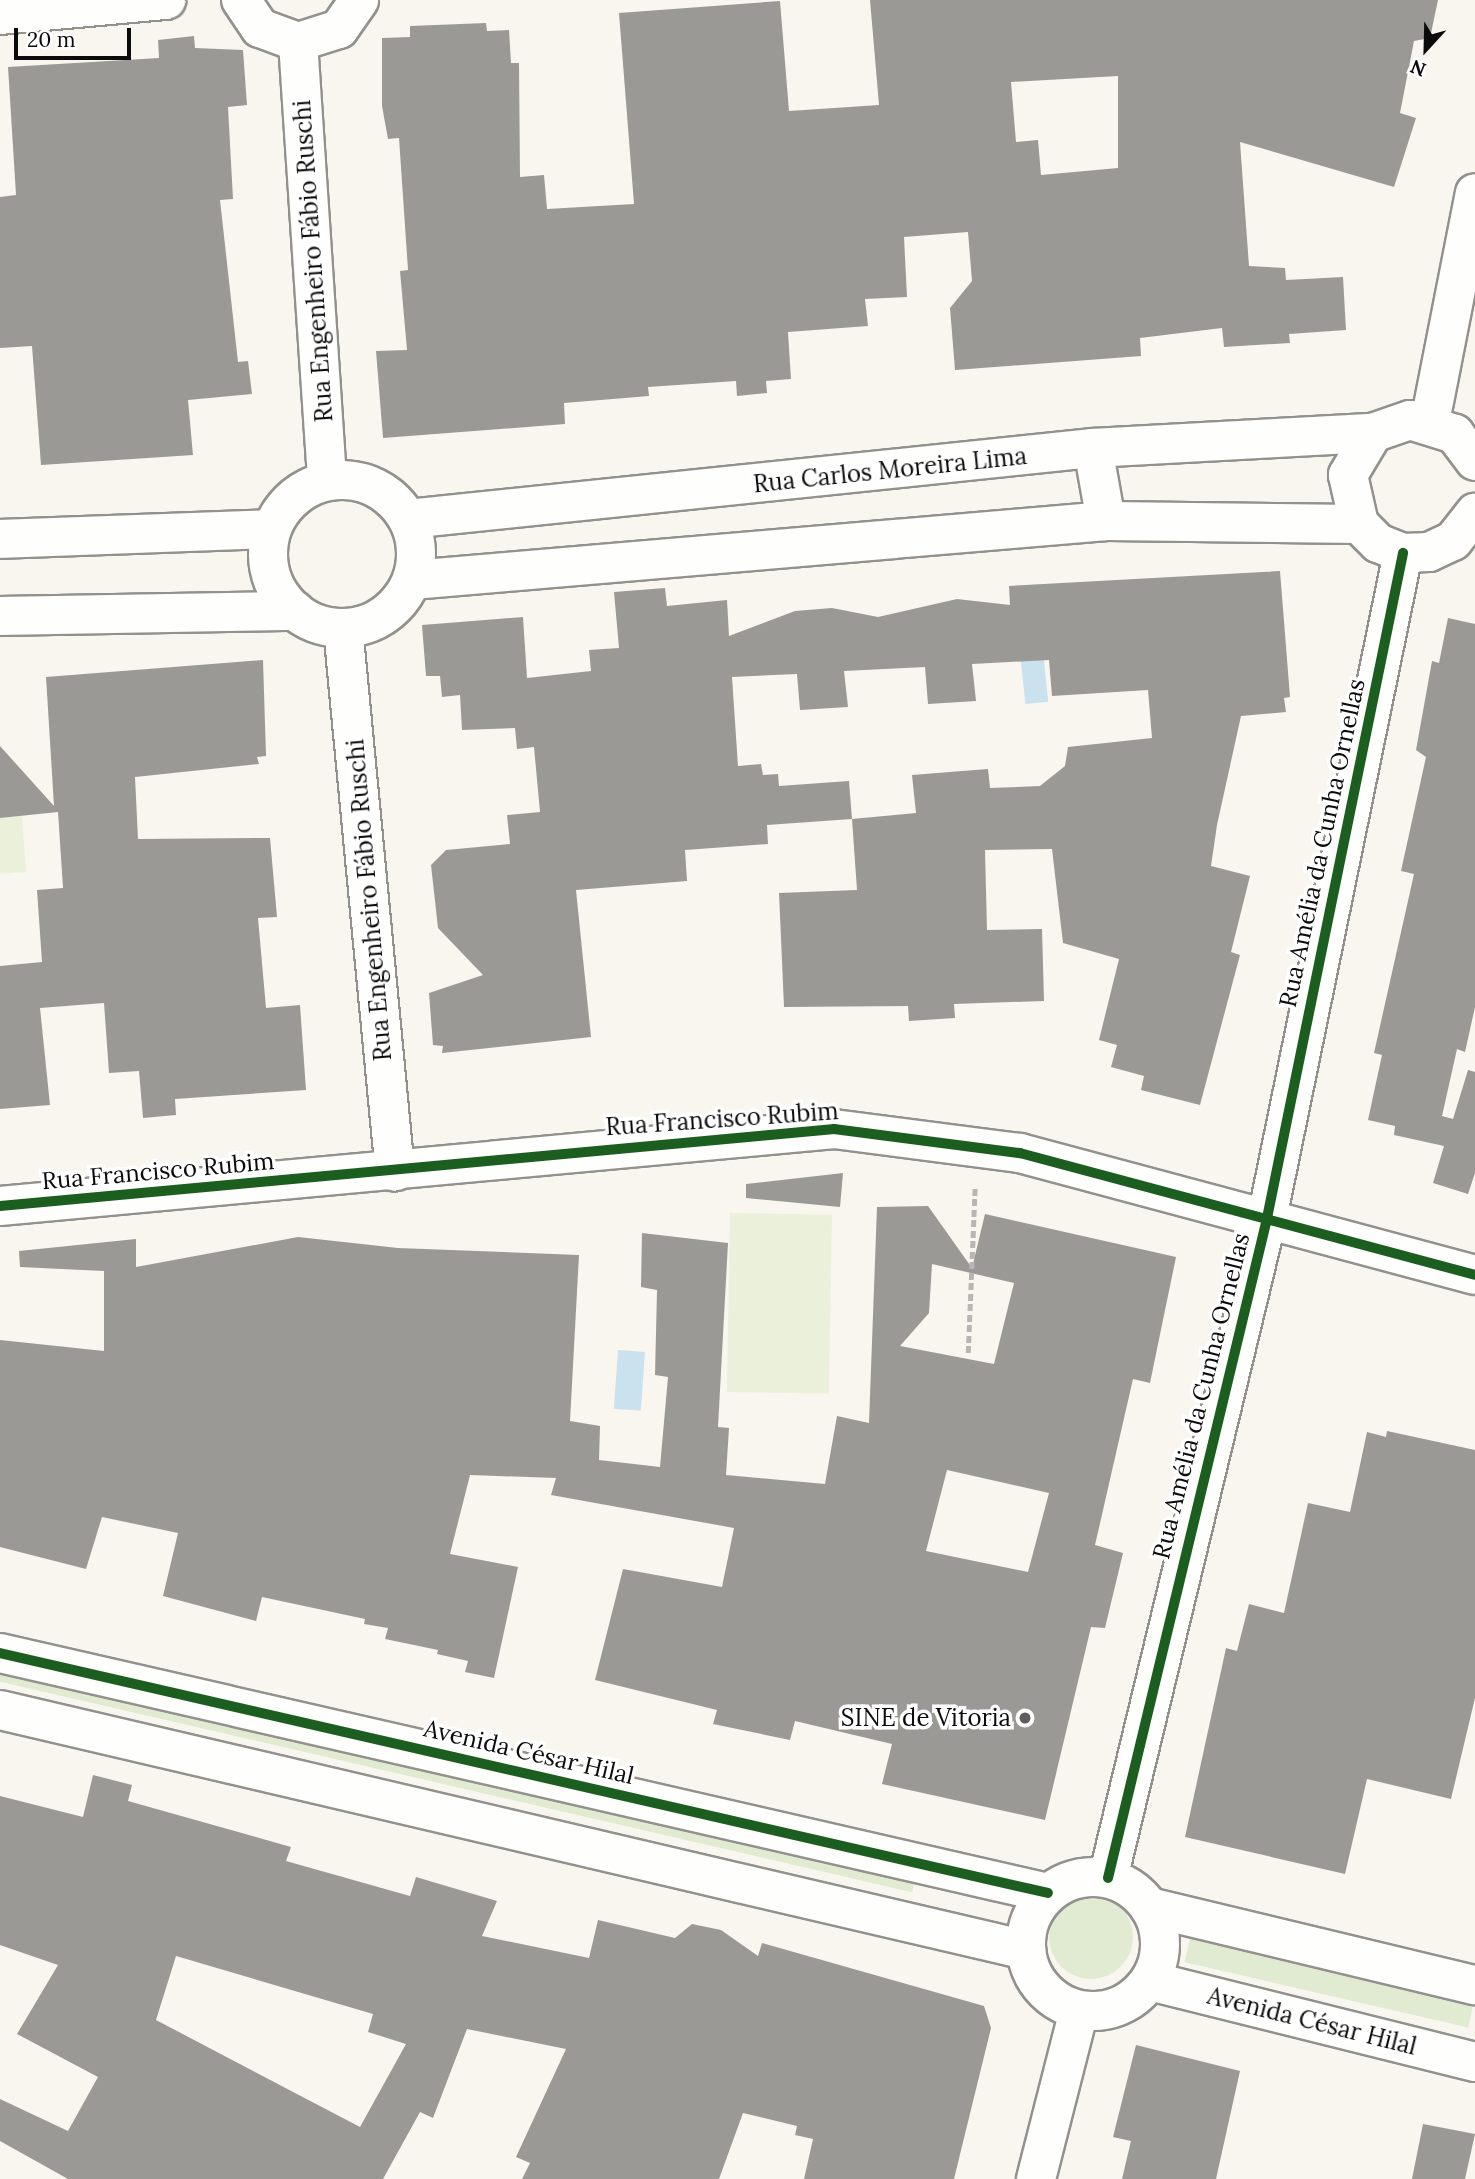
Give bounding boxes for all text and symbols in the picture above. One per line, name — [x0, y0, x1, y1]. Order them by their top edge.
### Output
scale bar — [18, 14, 135, 58]
north arrow — [1391, 14, 1461, 84]
text: 20 m — [27, 26, 76, 53]
text: N — [1407, 55, 1429, 82]
street label: Rua Engenheiro Fábio Ruschi — [287, 99, 339, 423]
street label: Rua Carlos Moreira Lima — [752, 441, 1028, 499]
street label: Rua Amélia da Cunha Ornellas — [1273, 676, 1371, 1010]
street label: Rua Engenheiro Fábio Ruschi — [341, 738, 397, 1062]
street label: Rua Francisco Rubim — [605, 1096, 839, 1142]
street label: Rua Francisco Rubim — [41, 1146, 275, 1196]
street label: Rua Amélia da Cunha Ornellas — [1147, 1230, 1255, 1562]
place label: SINE de Vitoria — [841, 1704, 1011, 1732]
marker: SINE de Vitoria — [1017, 1710, 1033, 1726]
street label: Avenida César Hilal — [421, 1714, 637, 1790]
street label: Avenida César Hilal — [1204, 1981, 1420, 2061]

